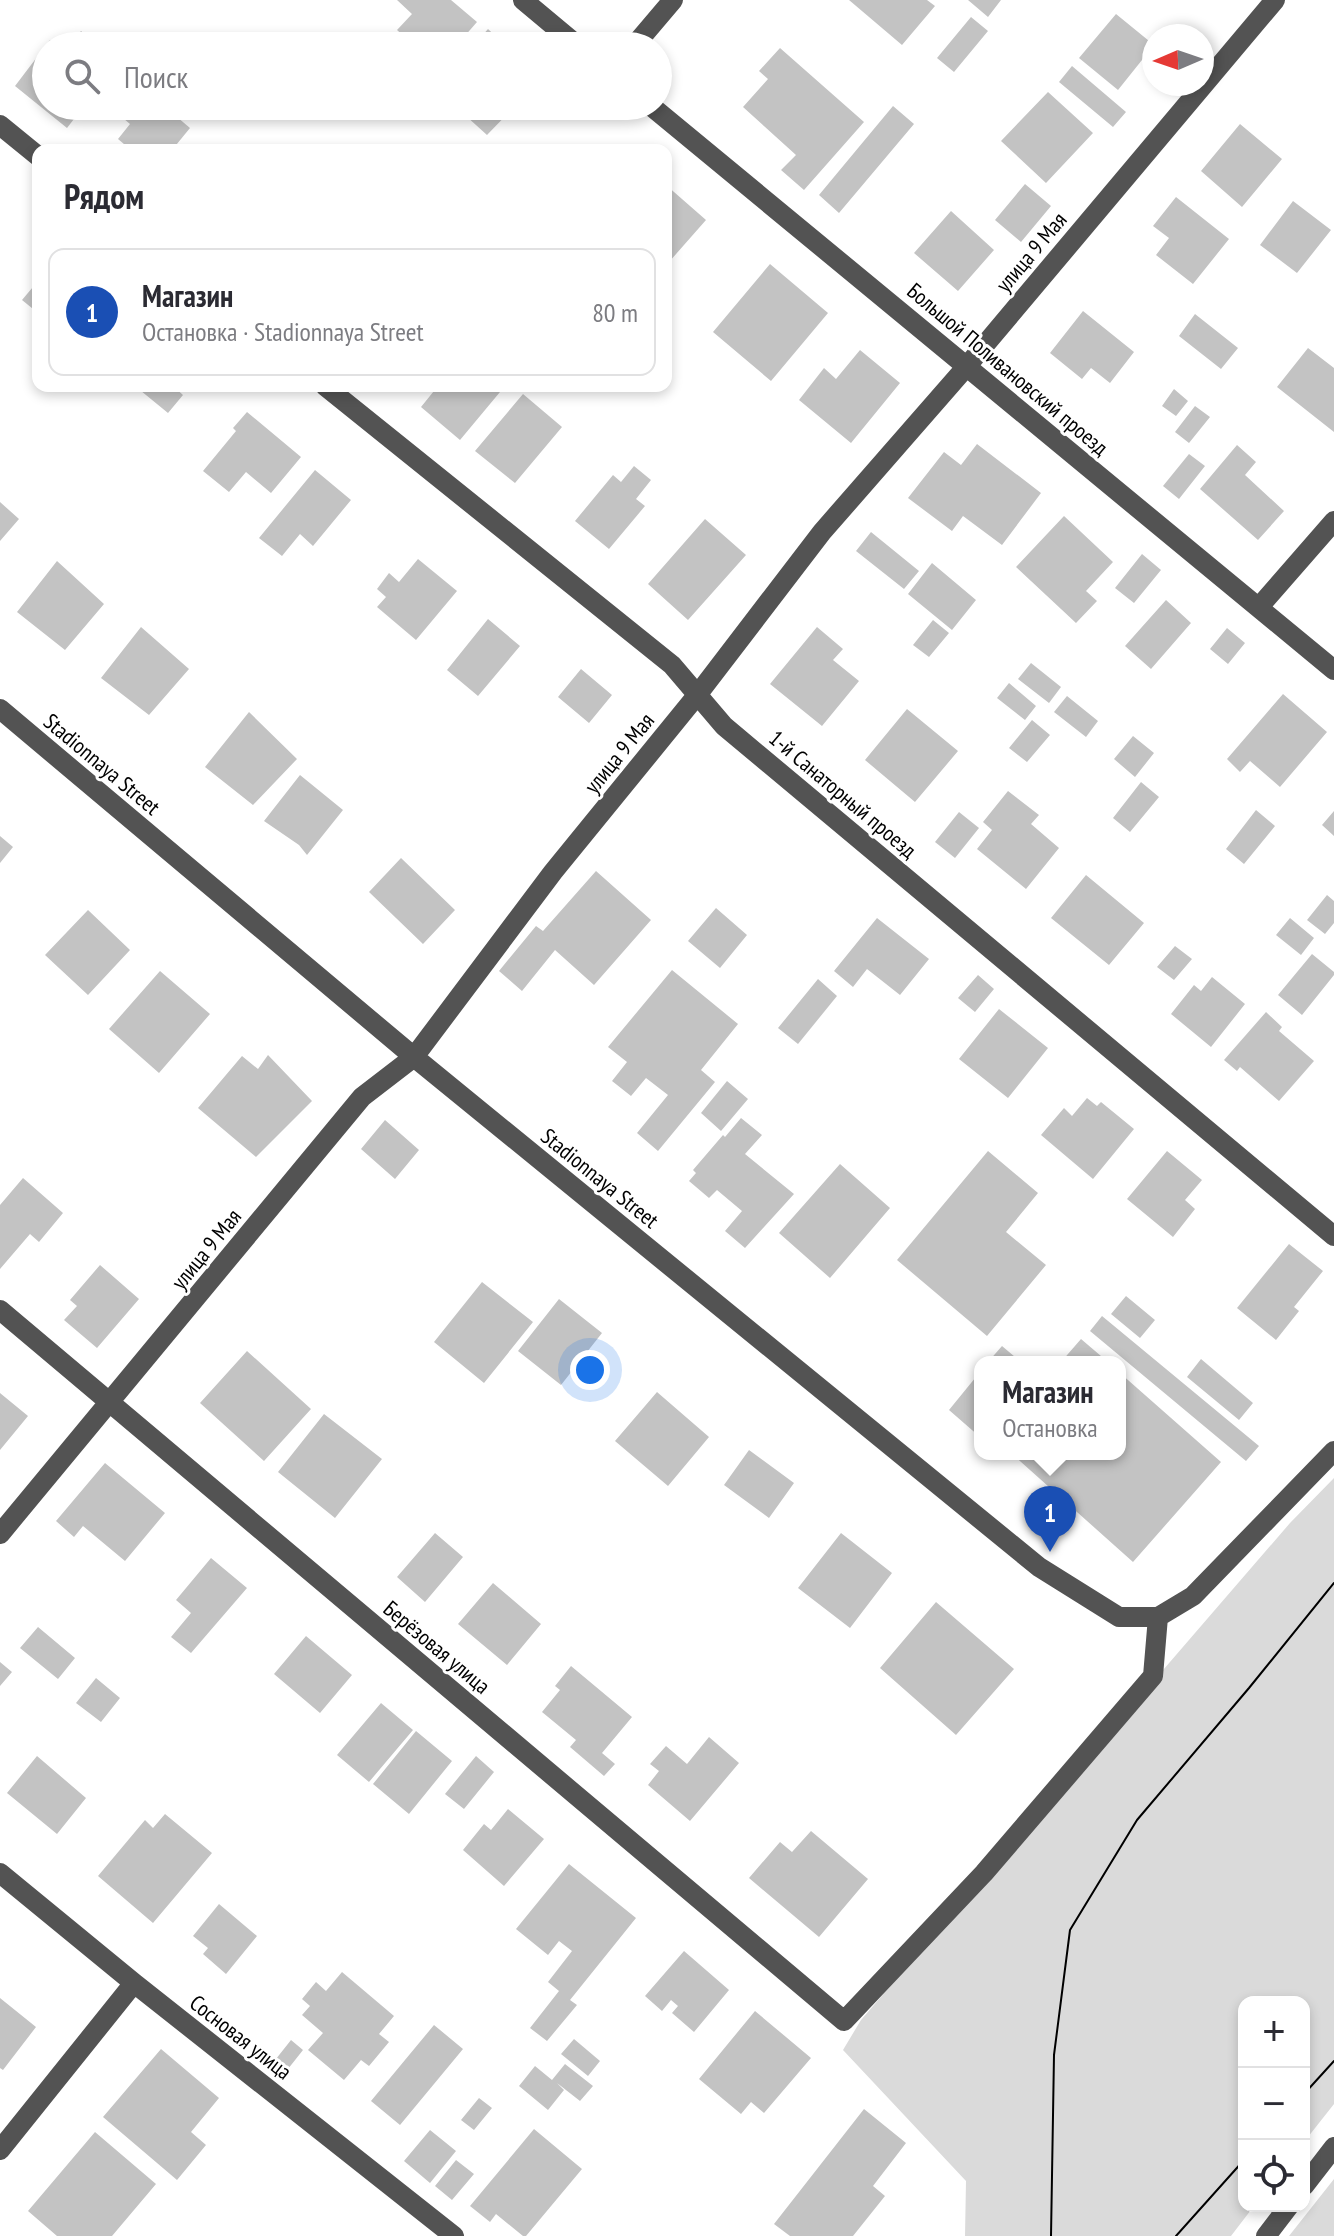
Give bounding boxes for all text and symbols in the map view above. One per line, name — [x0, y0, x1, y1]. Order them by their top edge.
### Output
north arrow — [1142, 24, 1214, 96]
search box — [32, 32, 672, 120]
icon: search — [60, 54, 104, 98]
text: Поиск — [124, 57, 188, 96]
text: Рядом — [64, 174, 144, 218]
street label: улица 9 Мая — [990, 206, 1072, 298]
text: Магазин — [142, 276, 233, 315]
street label: Большой Поливановский проезд — [902, 277, 1115, 462]
text: 1 — [86, 296, 98, 329]
text: 80 m — [592, 296, 638, 329]
text: Остановка · Stadionnaya Street — [142, 315, 424, 348]
street label: Stadionnaya Street — [38, 707, 166, 821]
street label: улица 9 Мая — [578, 707, 660, 799]
street label: 1-й Санаторный проезд — [763, 724, 923, 864]
street label: Stadionnaya Street — [535, 1122, 665, 1234]
street label: улица 9 Мая — [165, 1203, 247, 1295]
your location — [570, 1350, 610, 1390]
popup — [974, 1356, 1126, 1460]
text: Магазин — [1002, 1372, 1094, 1411]
text: Остановка — [1002, 1411, 1098, 1444]
pin: 1 — [1024, 1486, 1076, 1552]
street label: Берёзовая улица — [378, 1594, 496, 1700]
street label: Сосновая улица — [184, 1988, 298, 2086]
map controls — [1238, 1996, 1310, 2212]
button: + — [1238, 1996, 1310, 2068]
button: − — [1238, 2068, 1310, 2140]
button: locate — [1238, 2140, 1310, 2212]

